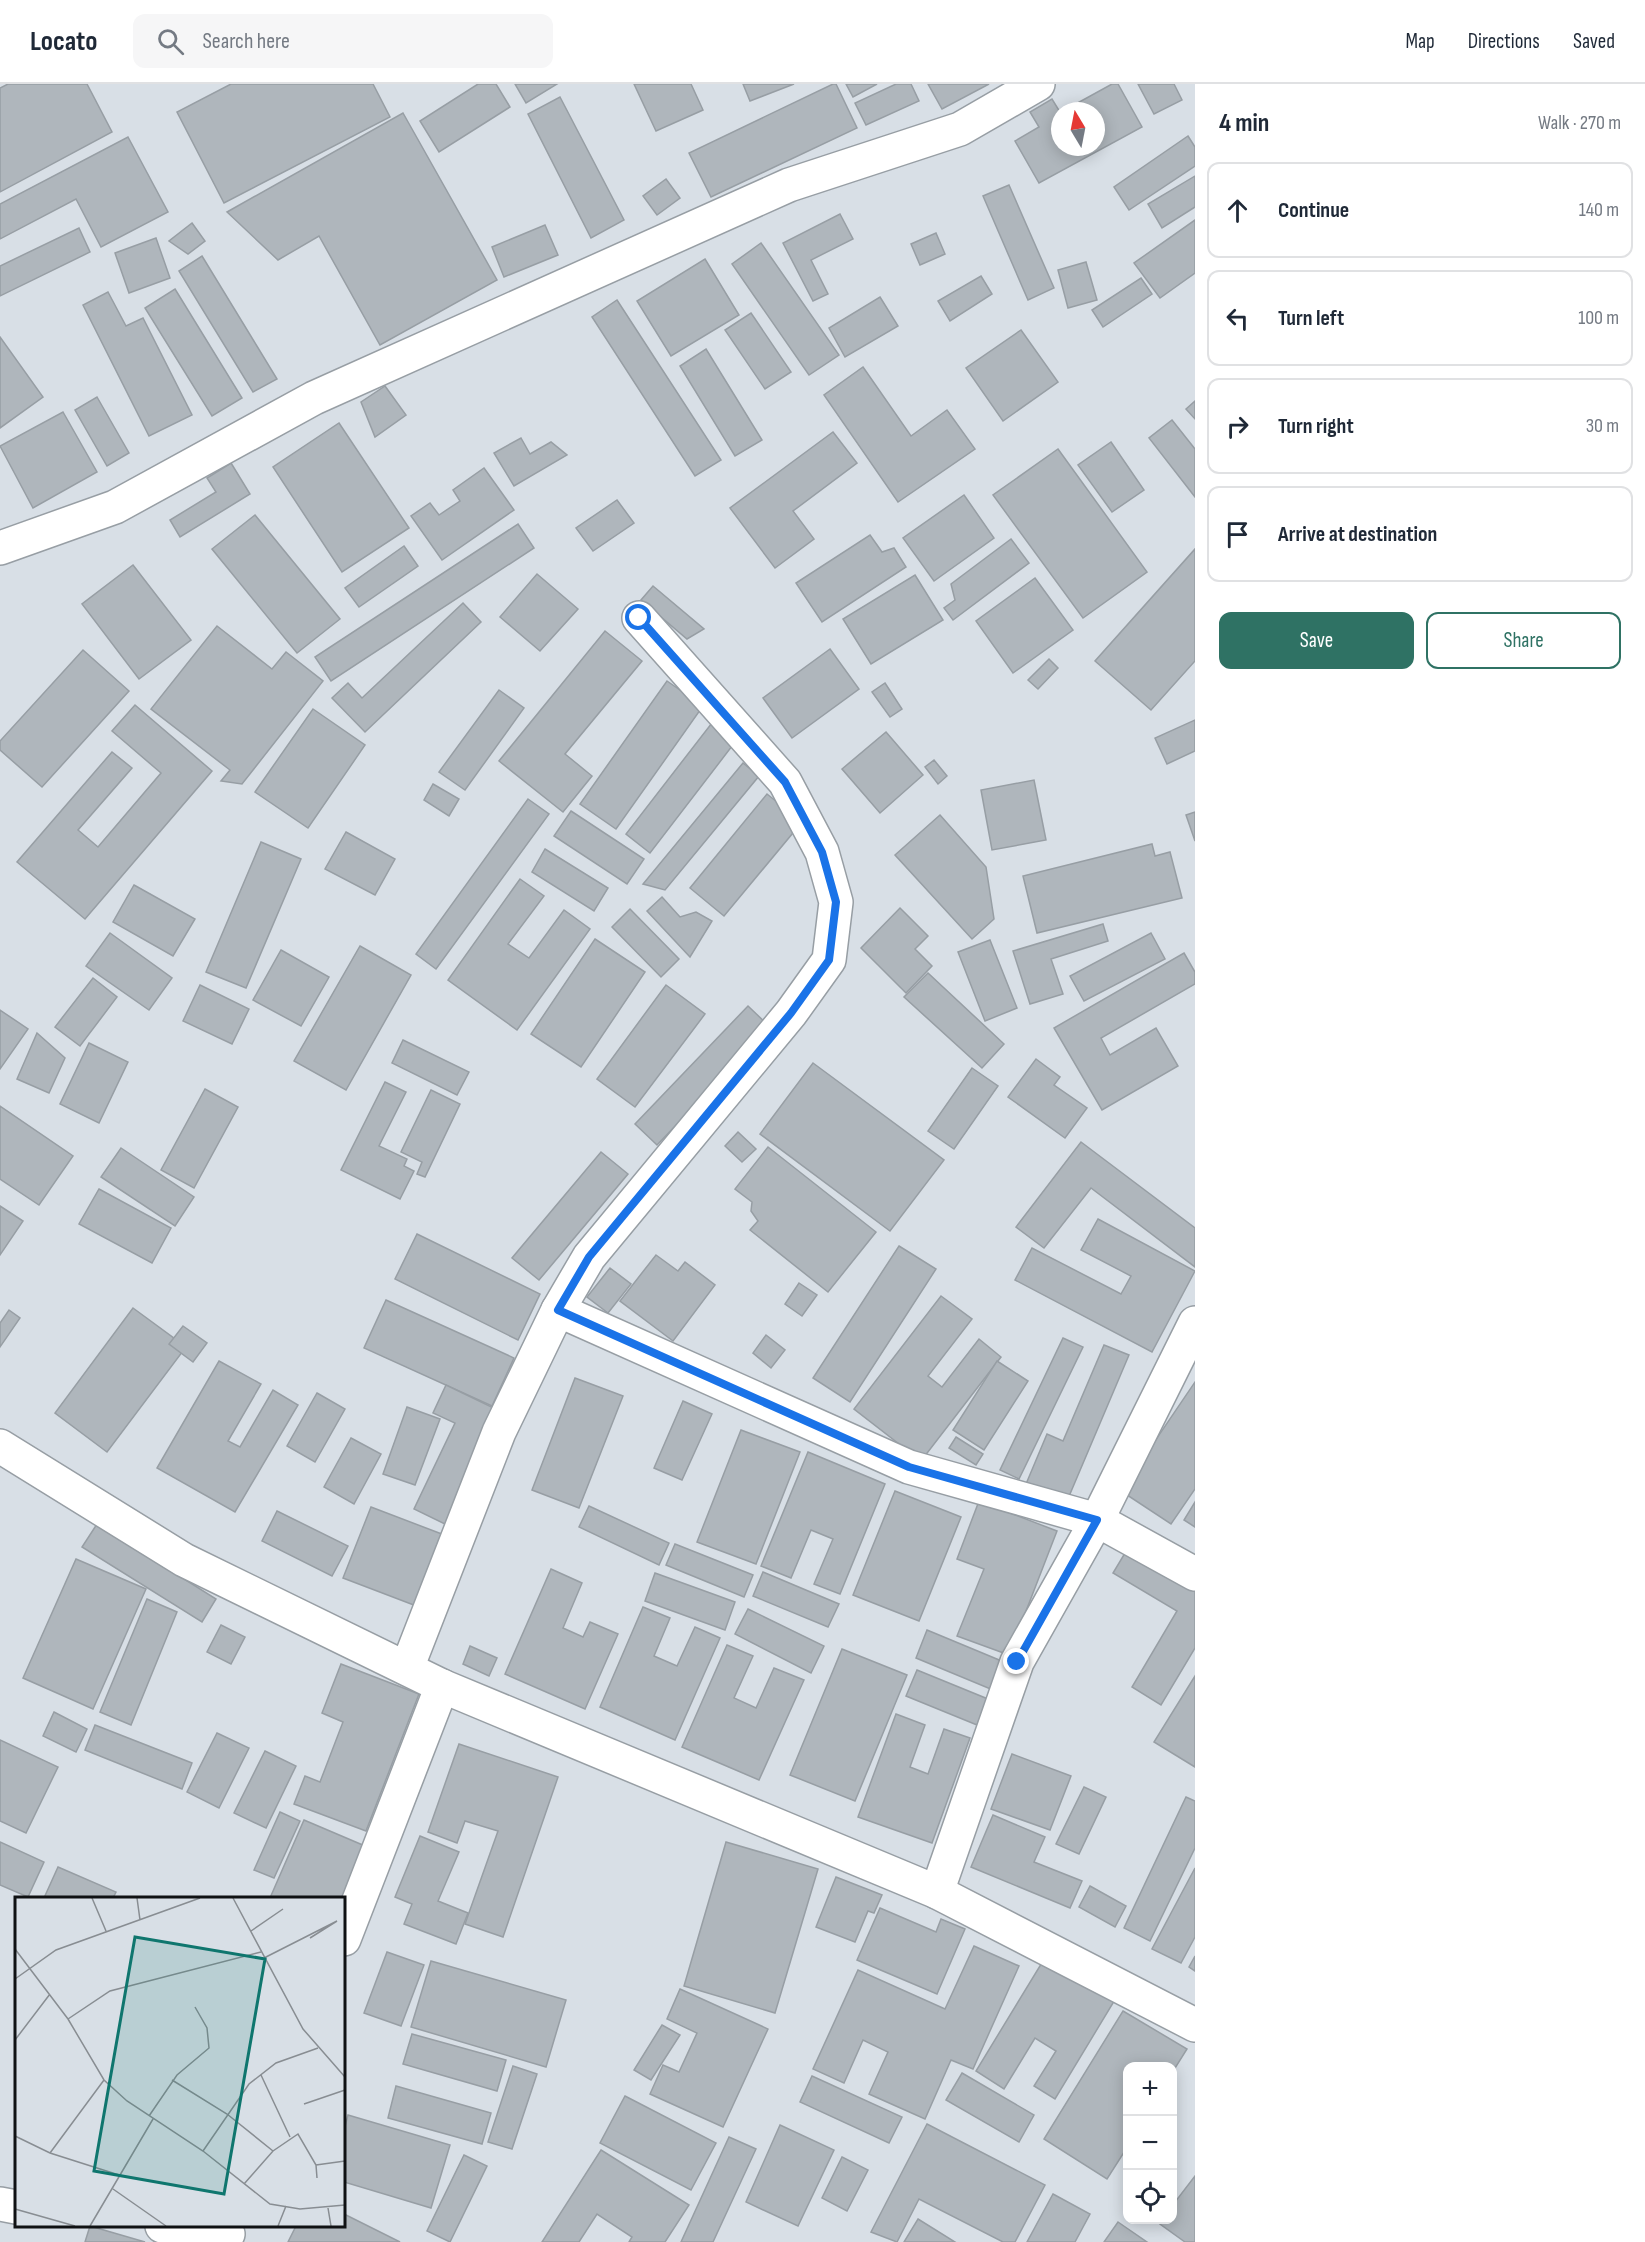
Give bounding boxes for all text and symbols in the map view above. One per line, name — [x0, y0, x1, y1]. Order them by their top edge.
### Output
search box — [133, 14, 553, 68]
text: Locato — [30, 25, 97, 58]
icon: search — [154, 25, 187, 58]
text: Search here — [202, 28, 290, 55]
text: Map — [1405, 29, 1435, 54]
text: Directions — [1468, 29, 1540, 54]
text: Saved — [1573, 29, 1615, 54]
north arrow — [1051, 102, 1105, 156]
text: 4 min — [1219, 108, 1269, 139]
text: Walk · 270 m — [1538, 111, 1621, 135]
icon: ahead — [1221, 194, 1254, 227]
text: Continue — [1278, 197, 1349, 224]
text: 140 m — [1579, 198, 1619, 222]
icon: left — [1221, 302, 1254, 335]
text: Turn left — [1278, 305, 1344, 332]
text: 100 m — [1578, 306, 1619, 330]
icon: right — [1221, 410, 1254, 443]
text: Turn right — [1278, 413, 1354, 440]
text: 30 m — [1586, 414, 1619, 438]
icon: arrive — [1221, 518, 1254, 551]
text: Arrive at destination — [1278, 521, 1437, 548]
route start — [625, 604, 651, 630]
button: Save — [1219, 612, 1414, 669]
button: Share — [1426, 612, 1621, 669]
route end — [1003, 1648, 1029, 1674]
inset map — [15, 1897, 345, 2227]
map controls — [1123, 2062, 1177, 2224]
button: + — [1123, 2062, 1177, 2116]
button: − — [1123, 2116, 1177, 2170]
button: locate — [1123, 2170, 1177, 2224]

